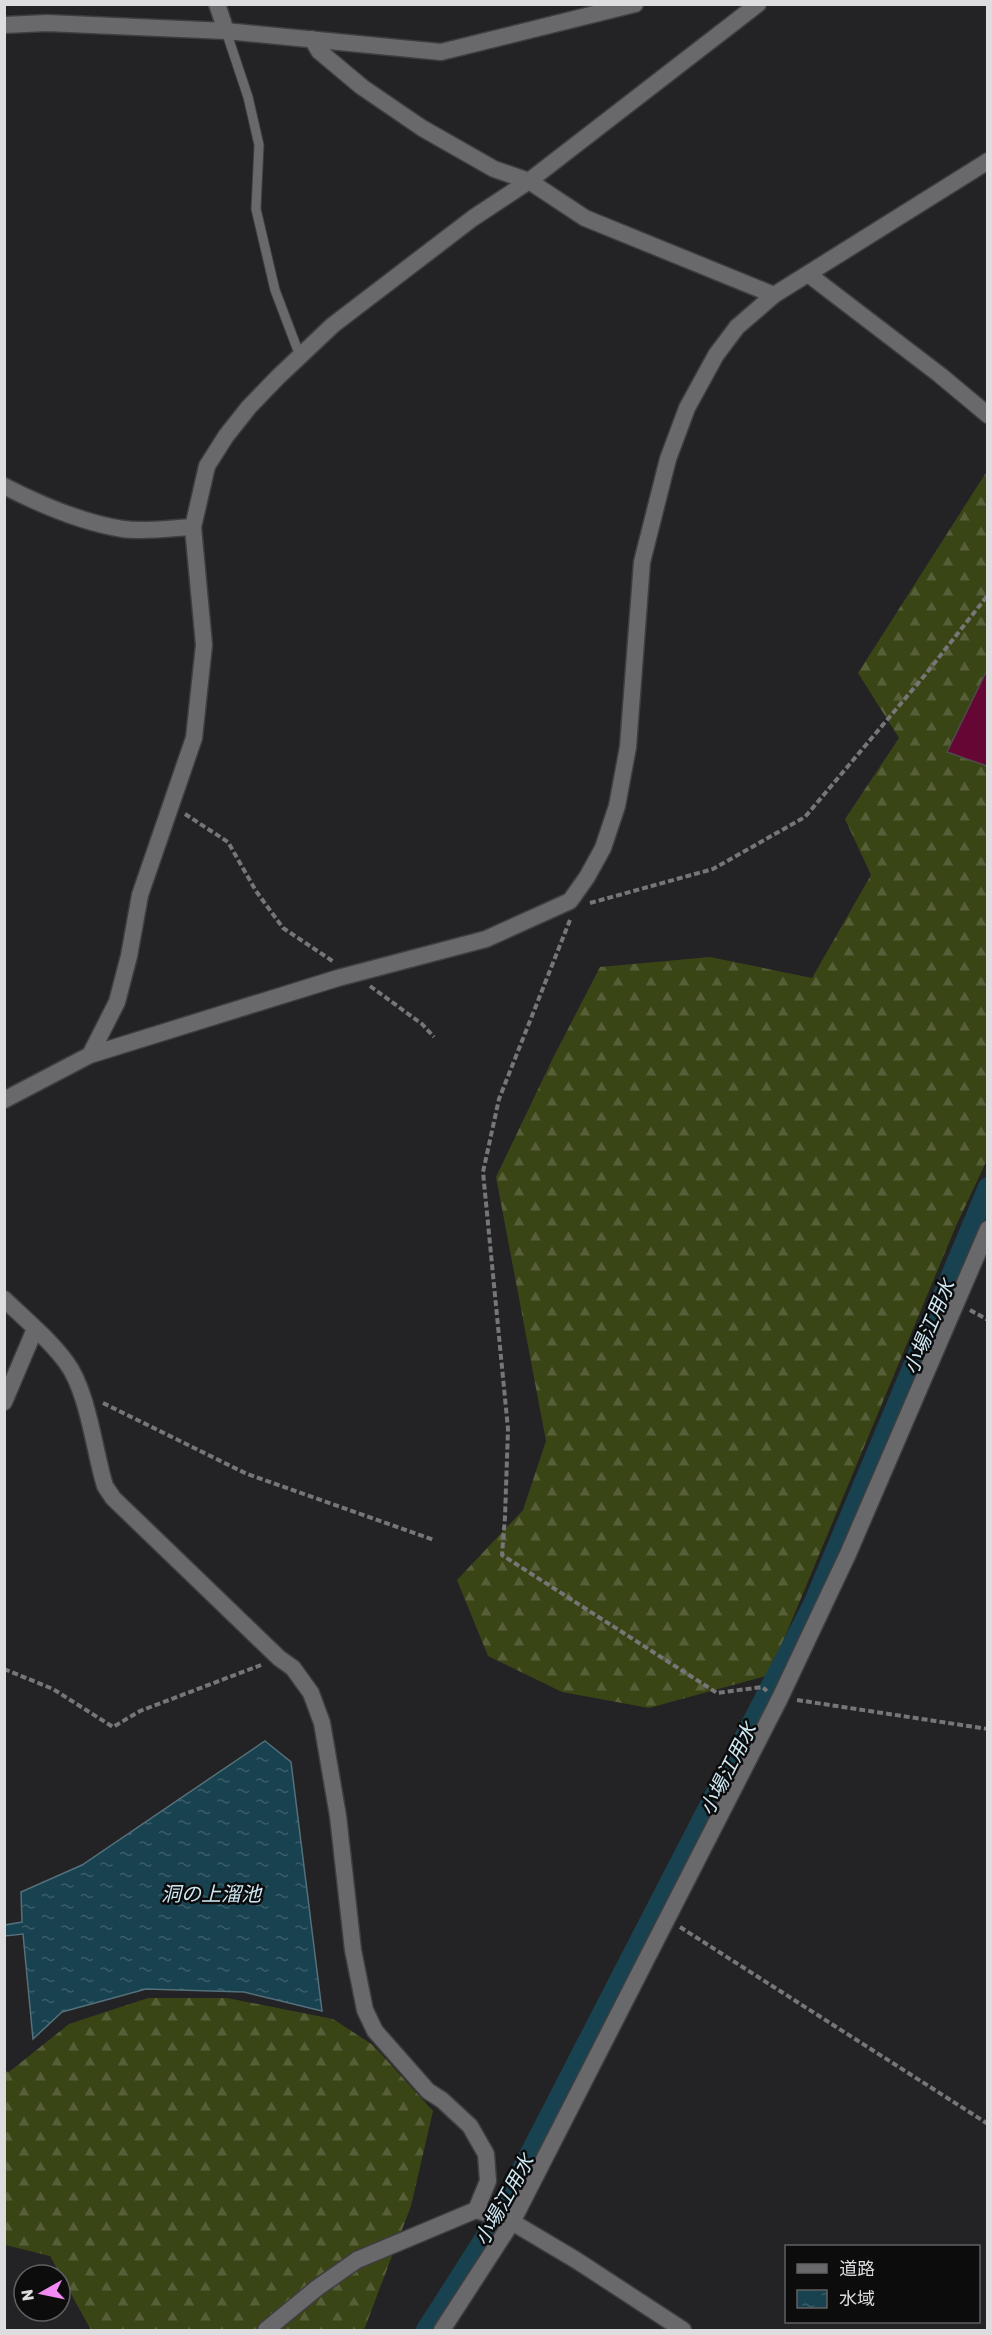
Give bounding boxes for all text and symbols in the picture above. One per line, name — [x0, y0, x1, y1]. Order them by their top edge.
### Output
water label: 小場江用水 — [898, 1274, 960, 1378]
water label: 小場江用水 — [695, 1717, 762, 1819]
water label: 洞の上溜池 — [161, 1882, 263, 1906]
water label: 小場江用水 — [469, 2149, 540, 2250]
legend — [785, 2245, 980, 2323]
text: 道路 — [839, 2258, 875, 2280]
north arrow — [12, 2263, 72, 2323]
text: N — [17, 2288, 38, 2302]
text: 水域 — [839, 2288, 875, 2310]

